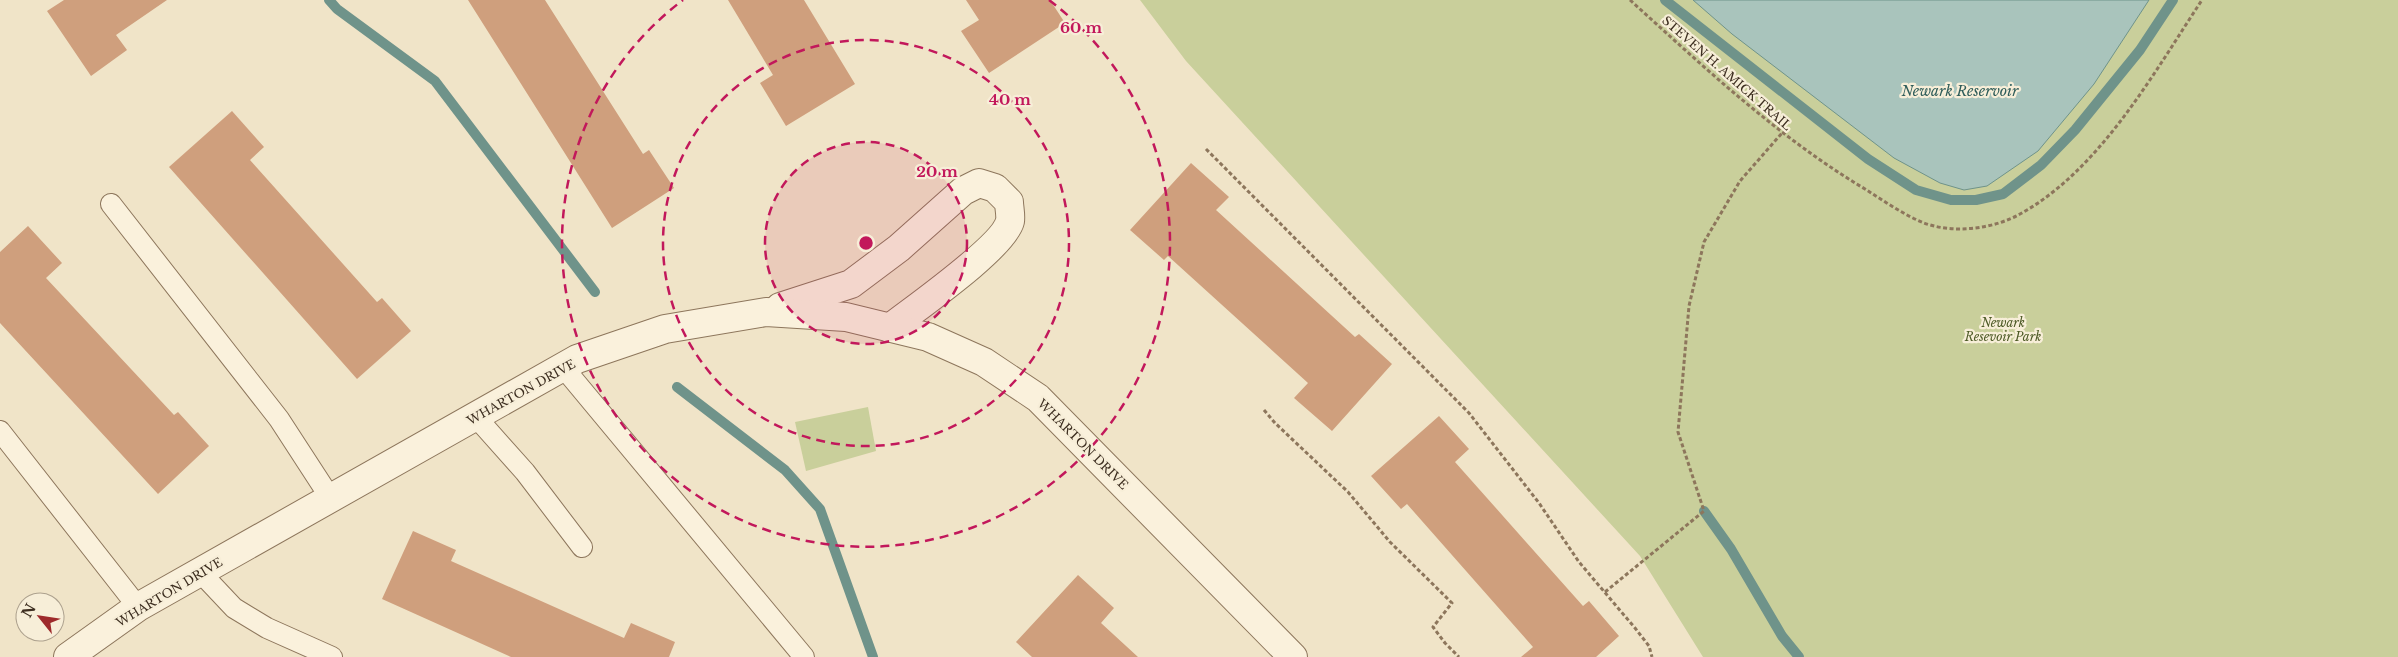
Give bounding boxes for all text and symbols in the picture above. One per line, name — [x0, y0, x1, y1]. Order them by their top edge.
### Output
street label: STEVEN H. AMICK TRAIL — [1659, 13, 1795, 134]
text: 60 m — [1060, 18, 1102, 37]
water label: Newark Reservoir — [1901, 82, 2019, 100]
text: 40 m — [989, 90, 1031, 109]
text: 20 m — [916, 162, 958, 181]
centre of rings — [857, 234, 875, 252]
park label: Newark Resevoir Park — [1964, 315, 2041, 344]
street label: WHARTON DRIVE — [463, 356, 578, 429]
street label: WHARTON DRIVE — [1034, 395, 1132, 493]
street label: WHARTON DRIVE — [112, 554, 225, 630]
north arrow — [15, 592, 65, 642]
text: N — [18, 600, 40, 621]

